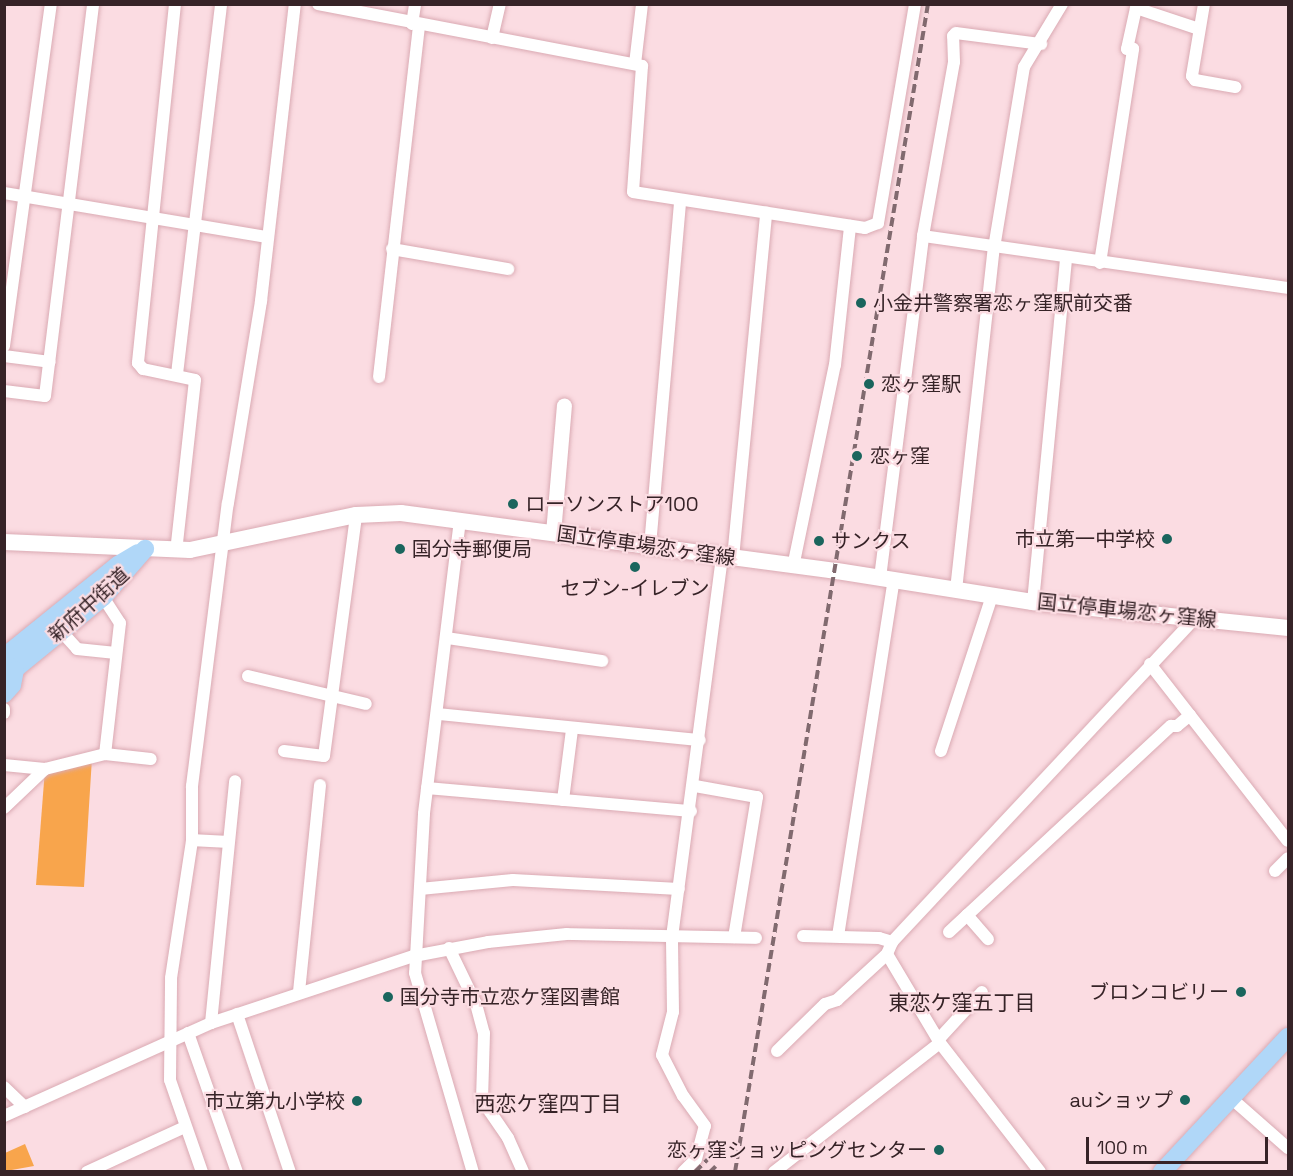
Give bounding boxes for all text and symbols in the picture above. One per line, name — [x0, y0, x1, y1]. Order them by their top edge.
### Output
place label: 小金井警察署恋ヶ窪駅前交番 — [873, 291, 1133, 315]
marker: 小金井警察署恋ヶ窪駅前交番 — [854, 296, 868, 310]
place label: 恋ヶ窪駅 — [881, 372, 961, 396]
marker: 恋ヶ窪駅 — [862, 377, 876, 391]
place label: 恋ヶ窪 — [870, 444, 930, 468]
marker: 恋ヶ窪 — [848, 447, 866, 465]
place label: ローソンストア100 — [525, 492, 699, 516]
marker: ローソンストア100 — [506, 497, 520, 511]
street label: 国立停車場恋ヶ窪線 — [555, 522, 737, 570]
place label: 市立第一中学校 — [1015, 527, 1155, 551]
place label: サンクス — [831, 529, 911, 553]
marker: 市立第一中学校 — [1160, 532, 1174, 546]
marker: サンクス — [812, 534, 826, 548]
place label: 国分寺郵便局 — [412, 537, 532, 561]
marker: 国分寺郵便局 — [393, 542, 407, 556]
marker: セブン-イレブン — [628, 560, 642, 574]
street label: 新府中街道 — [44, 563, 134, 647]
place label: セブン-イレブン — [560, 576, 710, 600]
street label: 国立停車場恋ヶ窪線 — [1036, 590, 1218, 632]
place label: ブロンコビリー — [1089, 980, 1229, 1004]
place label: 国分寺市立恋ケ窪図書館 — [400, 985, 620, 1009]
marker: ブロンコビリー — [1234, 985, 1248, 999]
marker: 国分寺市立恋ケ窪図書館 — [381, 990, 395, 1004]
district label: 東恋ケ窪五丁目 — [889, 990, 1035, 1016]
place label: auショップ — [1070, 1088, 1173, 1112]
place label: 市立第九小学校 — [205, 1089, 345, 1113]
district label: 西恋ケ窪四丁目 — [475, 1091, 621, 1117]
marker: auショップ — [1178, 1093, 1192, 1107]
marker: 市立第九小学校 — [350, 1094, 364, 1108]
scale bar — [1089, 1125, 1270, 1163]
text: 100 m — [1097, 1136, 1148, 1159]
place label: 恋ヶ窪ショッピングセンター — [667, 1138, 927, 1162]
marker: 恋ヶ窪ショッピングセンター — [932, 1143, 946, 1157]

